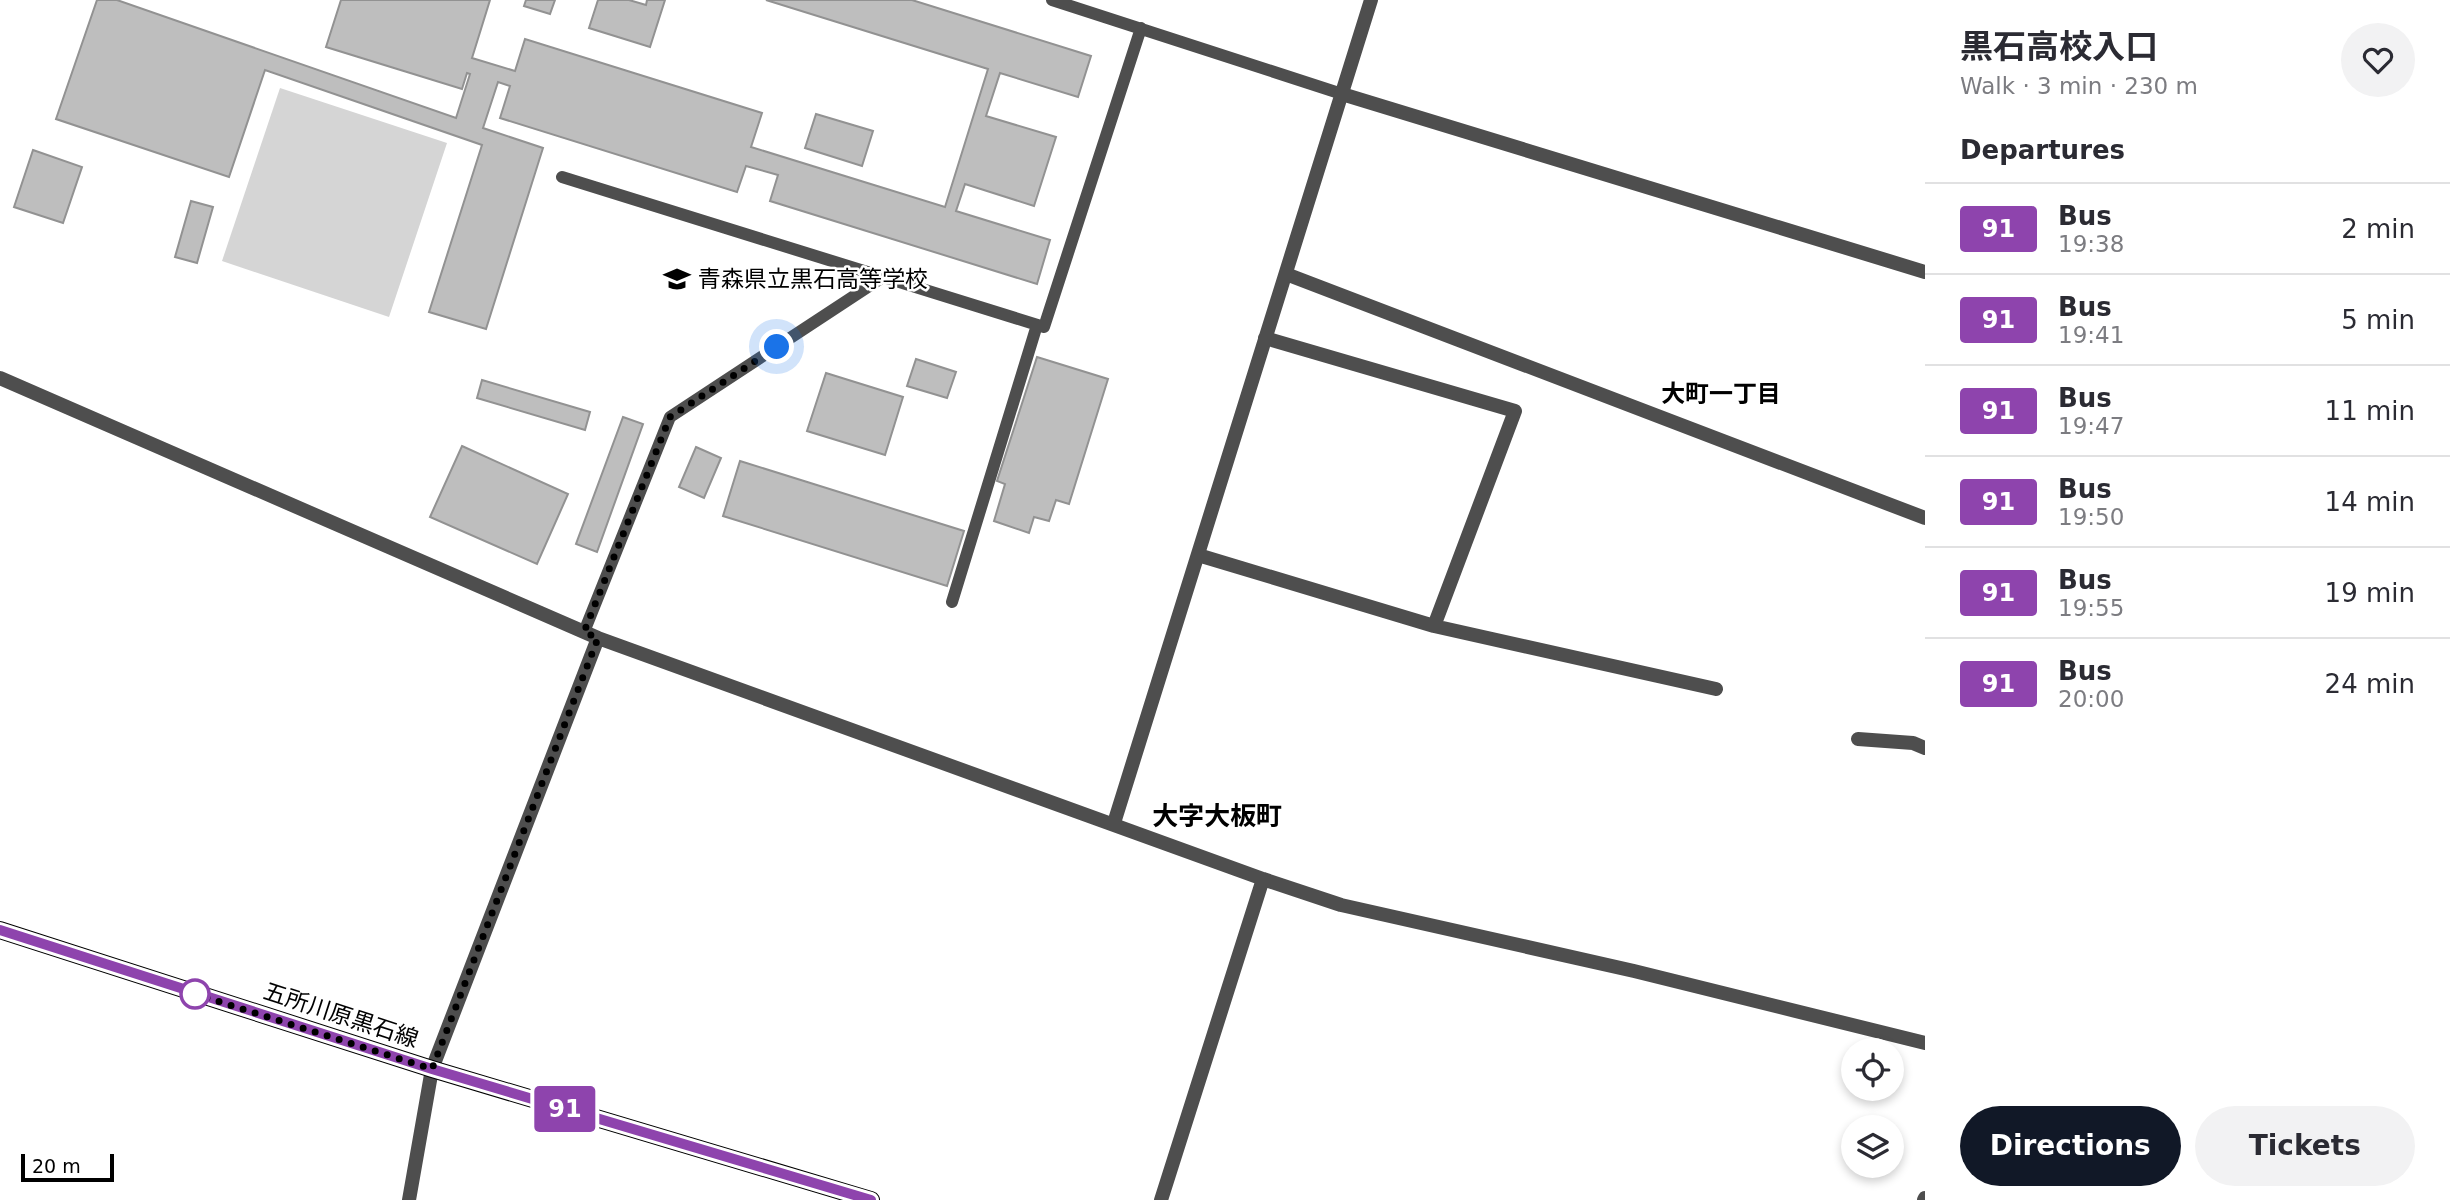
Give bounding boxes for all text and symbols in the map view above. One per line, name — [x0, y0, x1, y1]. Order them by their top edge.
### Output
button: heart — [2341, 23, 2415, 97]
text: 黒石高校入口 — [1960, 27, 2158, 66]
text: Walk · 3 min · 230 m — [1960, 73, 2198, 99]
text: Departures — [1960, 135, 2125, 165]
text: Bus — [2058, 201, 2112, 231]
text: 2 min — [2341, 214, 2415, 244]
text: 91 — [1982, 215, 2015, 243]
text: 19:38 — [2058, 231, 2124, 257]
school or university icon: 青森県立黒石高等学校 — [662, 264, 692, 294]
place label: 青森県立黒石高等学校 — [698, 266, 928, 292]
text: Bus — [2058, 292, 2112, 322]
text: 5 min — [2341, 305, 2415, 335]
text: 91 — [1982, 306, 2015, 334]
text: 19:41 — [2058, 322, 2124, 348]
your location — [759, 329, 794, 364]
district label: 大町一丁目 — [1661, 380, 1781, 408]
text: Bus — [2058, 383, 2112, 413]
text: 11 min — [2325, 396, 2415, 426]
text: 91 — [1982, 397, 2015, 425]
text: 19:47 — [2058, 413, 2124, 439]
text: Bus — [2058, 474, 2112, 504]
text: 14 min — [2325, 487, 2415, 517]
text: 91 — [1982, 488, 2015, 516]
text: 19:50 — [2058, 504, 2124, 530]
text: Bus — [2058, 565, 2112, 595]
text: 19 min — [2325, 578, 2415, 608]
text: 91 — [1982, 579, 2015, 607]
text: 19:55 — [2058, 595, 2124, 621]
text: Bus — [2058, 656, 2112, 686]
text: 24 min — [2325, 669, 2415, 699]
text: 91 — [1982, 670, 2015, 698]
text: 20:00 — [2058, 686, 2124, 712]
district label: 大字大板町 — [1152, 801, 1282, 831]
street label: 五所川原黒石線 — [260, 978, 422, 1052]
unlabelled marker — [180, 979, 210, 1009]
map controls — [1841, 1038, 1904, 1178]
button: locate — [1841, 1038, 1904, 1101]
line badge: 91 — [534, 1086, 596, 1132]
text: 91 — [548, 1095, 582, 1123]
button: Directions — [1960, 1106, 2181, 1186]
button: Tickets — [2195, 1106, 2415, 1186]
button: layers — [1841, 1115, 1904, 1178]
scale bar — [21, 1151, 114, 1183]
text: 20 m — [32, 1155, 81, 1177]

